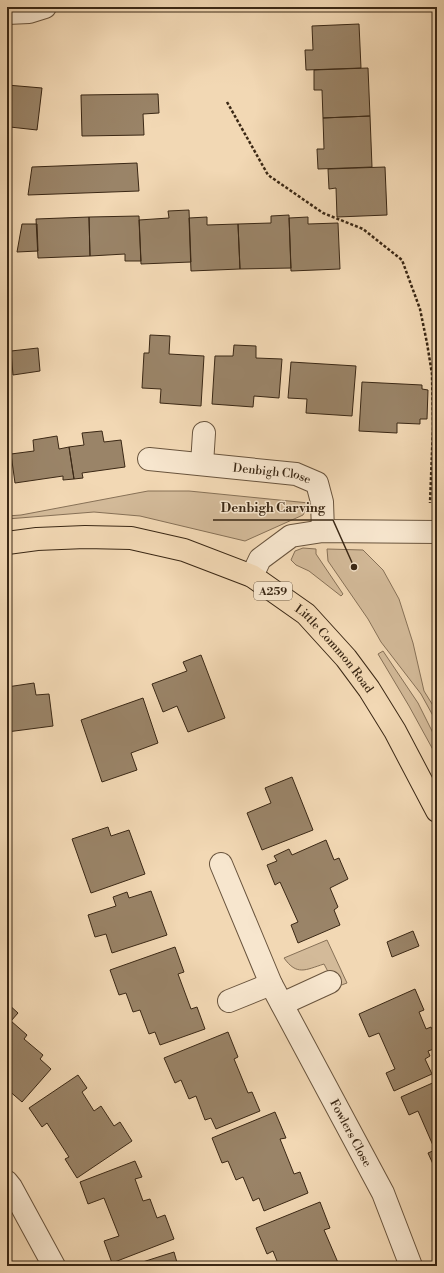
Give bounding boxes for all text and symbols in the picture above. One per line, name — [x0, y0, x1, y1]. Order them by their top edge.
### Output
street label: Denbigh Close — [232, 461, 313, 488]
callout: Denbigh Carving — [213, 495, 333, 520]
text: Denbigh Carving — [221, 500, 326, 516]
road number: A259 — [254, 582, 292, 600]
street label: Little Common Road — [292, 601, 376, 696]
street label: Fowlers Close — [326, 1097, 375, 1169]

